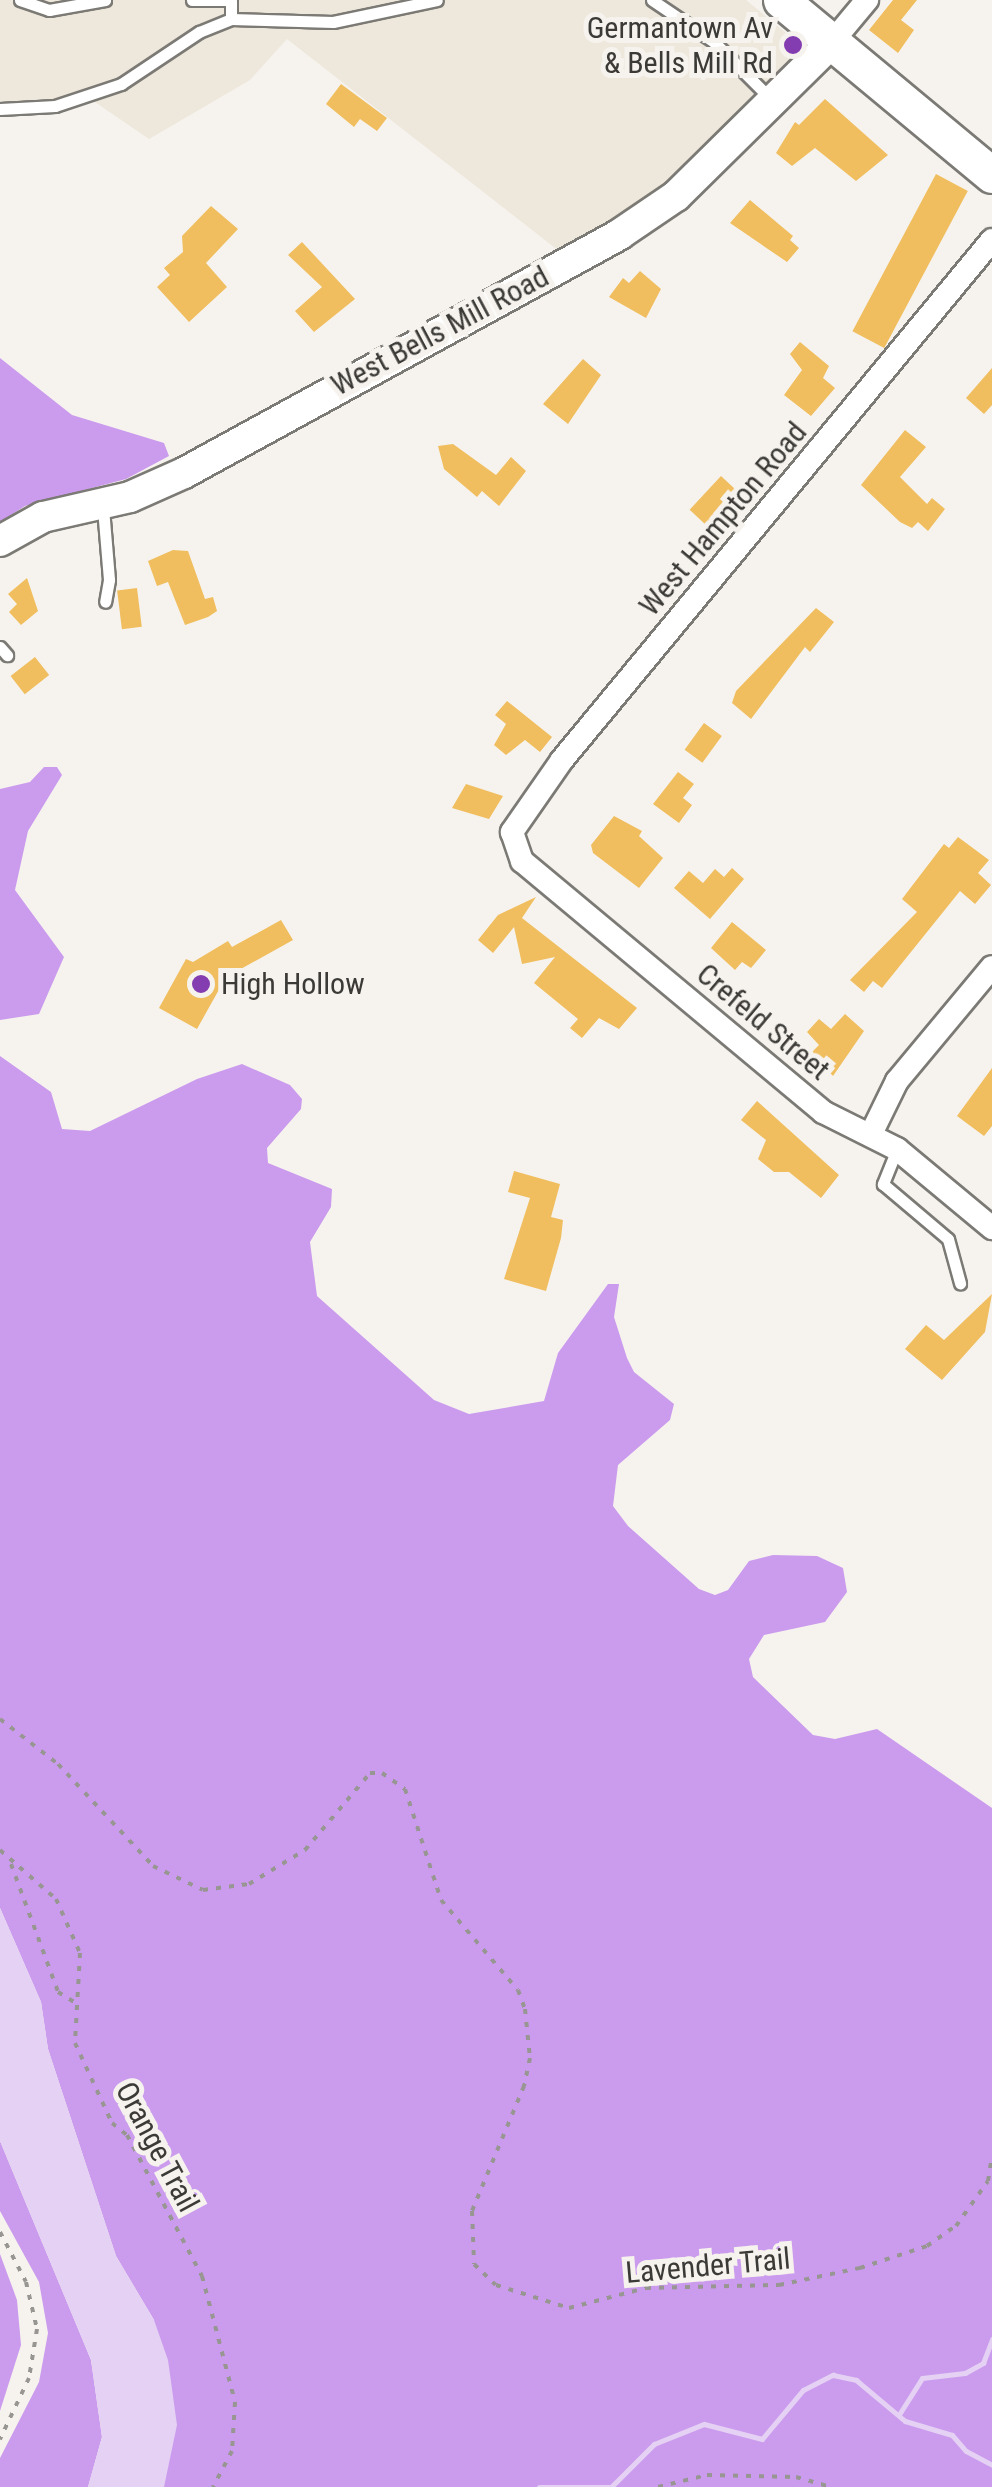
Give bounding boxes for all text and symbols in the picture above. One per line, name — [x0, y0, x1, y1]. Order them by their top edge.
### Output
place label: Germantown Av & Bells Mill Rd — [587, 10, 773, 80]
marker: Germantown Av & Bells Mill Rd — [782, 34, 804, 56]
street label: West Bells Mill Road — [325, 259, 555, 403]
street label: West Hampton Road — [632, 415, 814, 623]
street label: Crefeld Street — [689, 956, 837, 1088]
place label: High Hollow — [221, 966, 365, 1002]
marker: High Hollow — [190, 973, 212, 995]
street label: Orange Trail — [108, 2076, 206, 2218]
street label: Lavender Trail — [624, 2241, 792, 2291]

